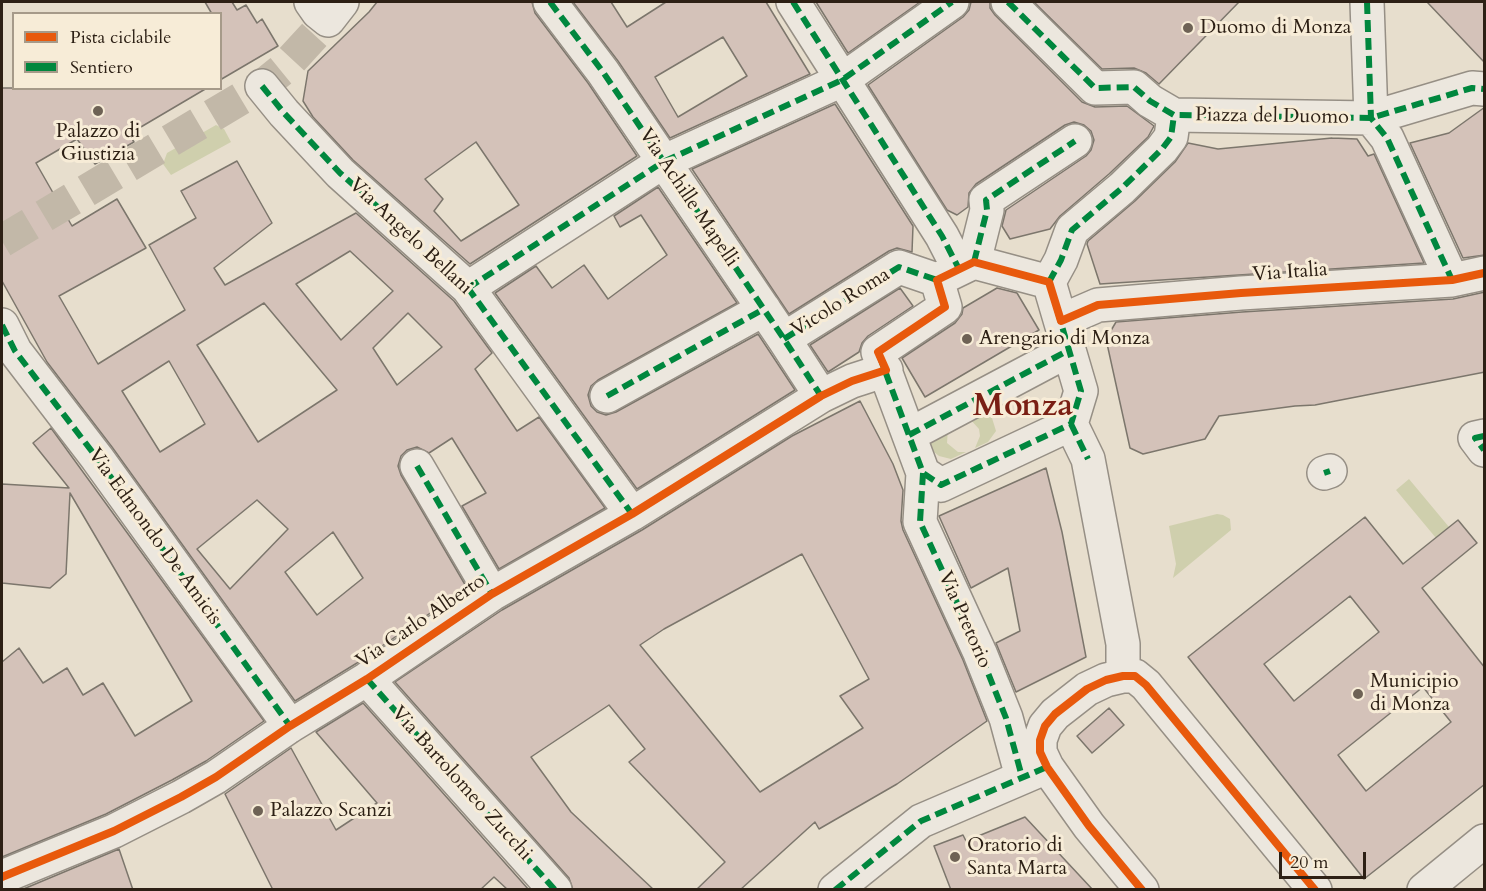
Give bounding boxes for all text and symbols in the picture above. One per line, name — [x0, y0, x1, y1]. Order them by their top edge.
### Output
legend — [12, 12, 222, 90]
place label: Duomo di Monza — [1200, 16, 1351, 40]
marker: Duomo di Monza — [1181, 21, 1195, 35]
text: Pista ciclabile — [70, 25, 171, 50]
text: Sentiero — [70, 55, 133, 80]
marker: Palazzo di Giustizia — [91, 104, 105, 118]
street label: Piazza del Duomo — [1195, 104, 1349, 130]
place label: Palazzo di Giustizia — [56, 120, 140, 167]
street label: Via Achille Mapelli — [633, 124, 743, 272]
street label: Via Angelo Bellani — [343, 174, 477, 300]
street label: Via Italia — [1252, 258, 1328, 288]
street label: Vicolo Roma — [787, 263, 895, 343]
place label: Arengario di Monza — [979, 327, 1150, 351]
marker: Arengario di Monza — [960, 332, 974, 346]
district label: Monza — [973, 389, 1073, 427]
street label: Via Edmondo De Amicis — [82, 444, 226, 630]
street label: Via Pretorio — [932, 568, 996, 672]
street label: Via Carlo Alberto — [352, 570, 490, 674]
place label: Municipio di Monza — [1370, 670, 1459, 717]
marker: Municipio di Monza — [1351, 687, 1365, 701]
street label: Via Bartolomeo Zucchi — [385, 702, 537, 866]
place label: Palazzo Scanzi — [270, 799, 392, 823]
marker: Palazzo Scanzi — [251, 804, 265, 818]
place label: Oratorio di Santa Marta — [967, 834, 1067, 881]
scale bar — [1282, 840, 1369, 878]
marker: Oratorio di Santa Marta — [948, 850, 962, 864]
text: 20 m — [1290, 850, 1329, 875]

